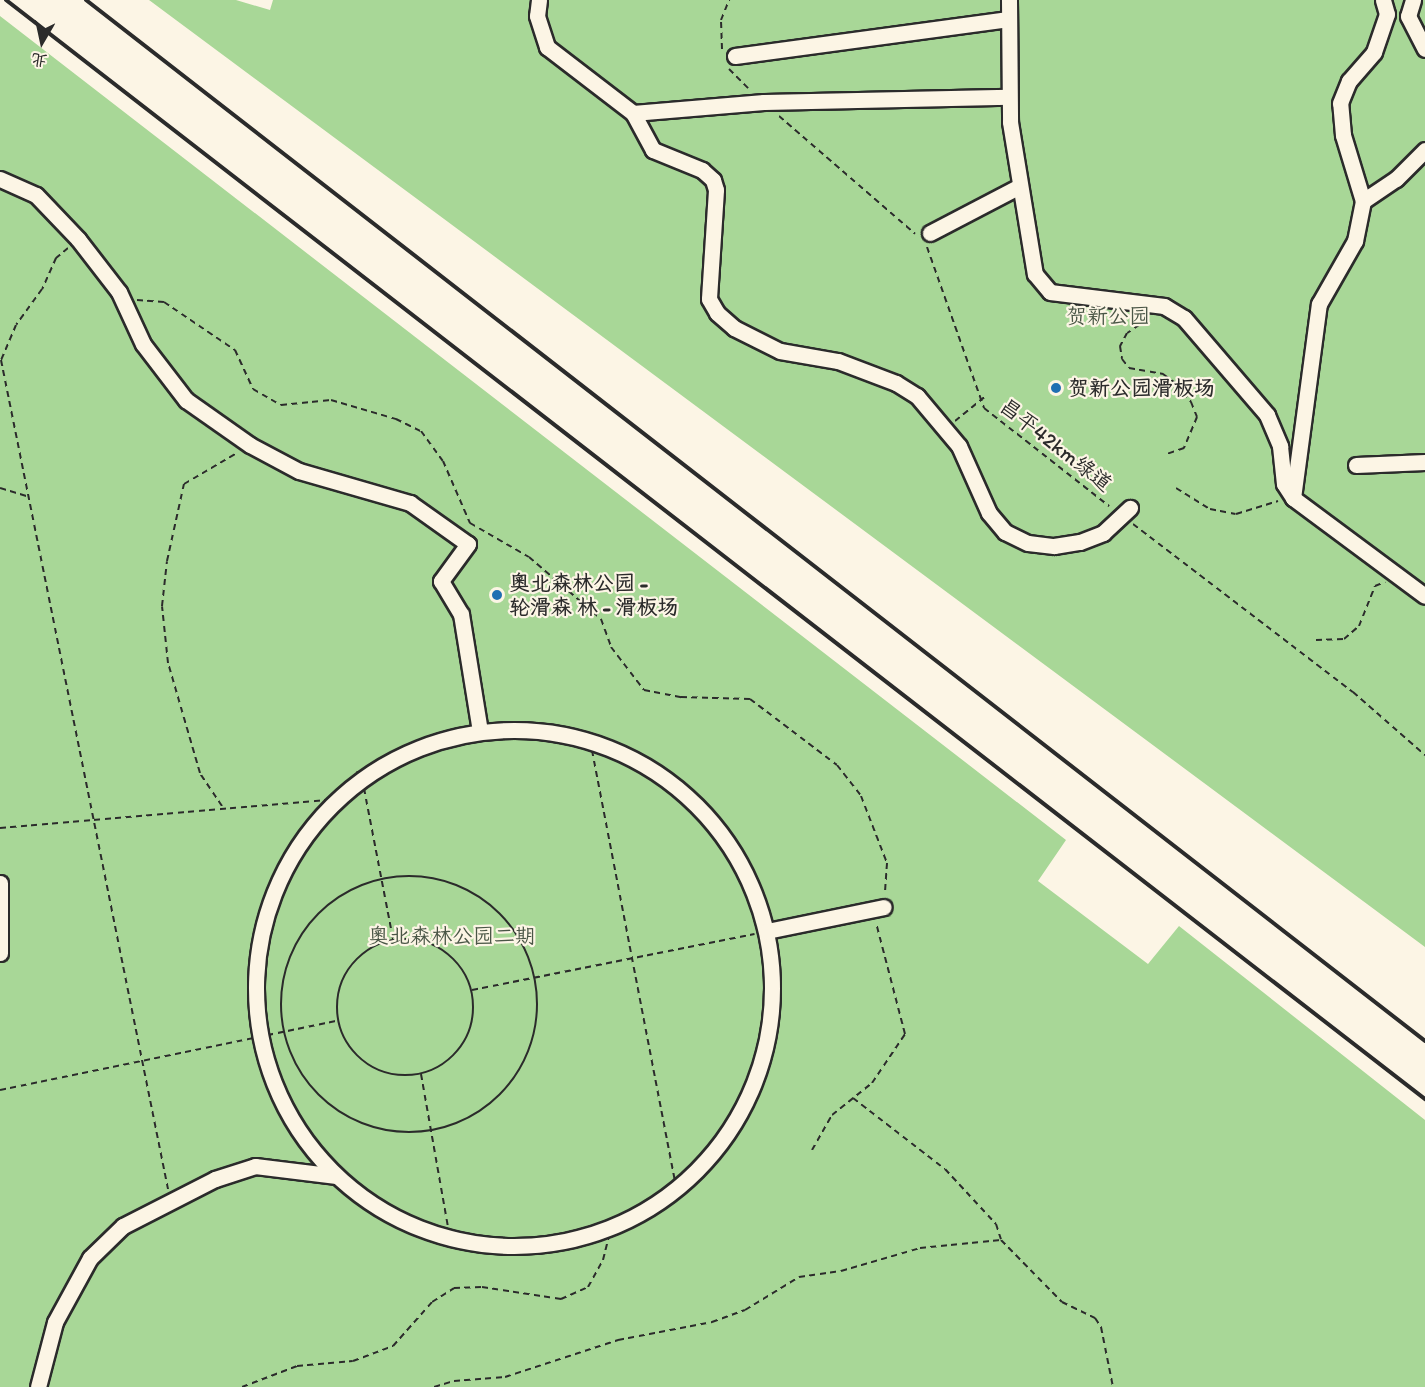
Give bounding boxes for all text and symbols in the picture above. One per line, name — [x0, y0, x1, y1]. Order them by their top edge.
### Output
north arrow — [12, 12, 72, 72]
text: 北 — [30, 50, 49, 71]
park label: 贺新公园 — [1066, 303, 1150, 329]
place label: 贺新公园滑板场 — [1068, 375, 1215, 401]
marker: 贺新公园滑板场 — [1049, 381, 1063, 395]
street label: 昌平42km绿道 — [995, 393, 1117, 497]
place label: 奥北森林公园 - 轮滑森 林 - 滑板场 — [509, 570, 679, 620]
marker: 奥北森林公园 - 轮滑森 林 - 滑板场 — [490, 588, 504, 602]
park label: 奥北森林公园二期 — [368, 923, 536, 949]

